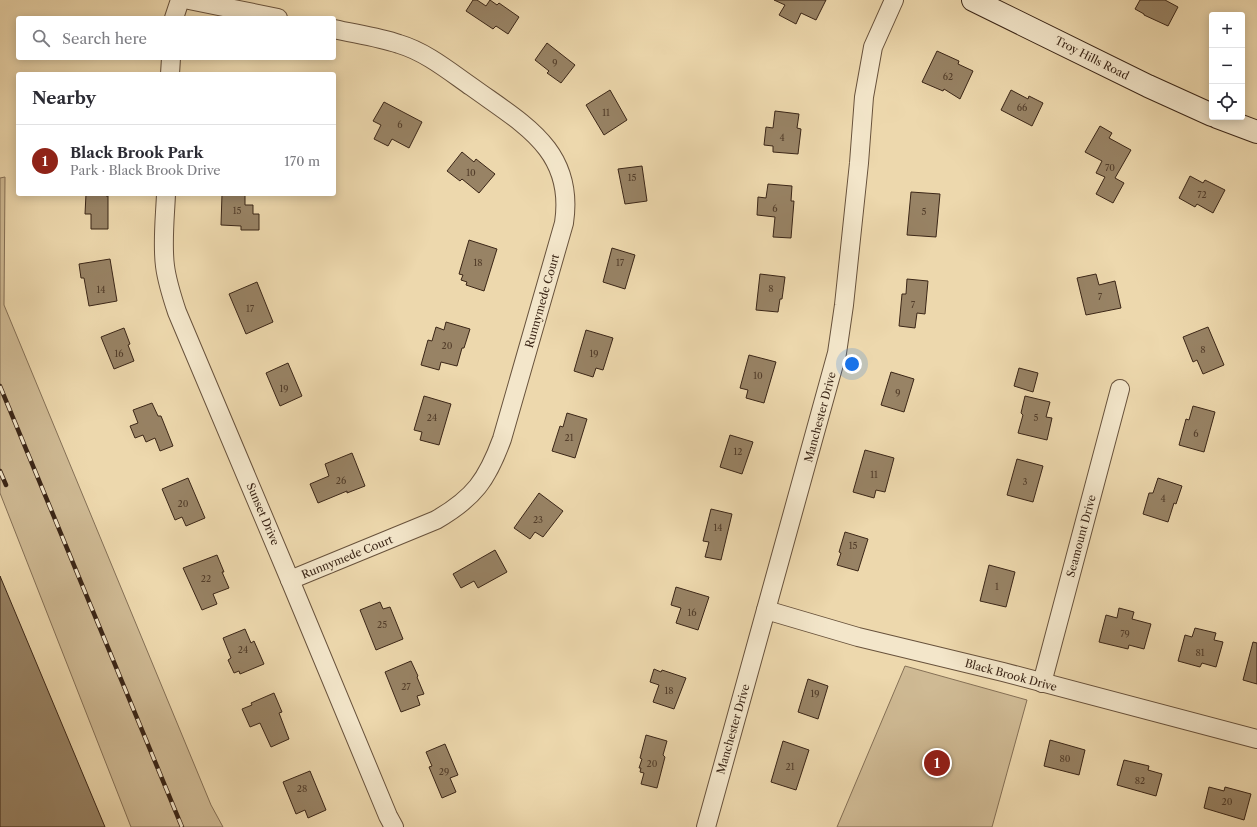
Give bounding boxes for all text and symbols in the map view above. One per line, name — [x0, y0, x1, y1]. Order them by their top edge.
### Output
map controls — [1209, 12, 1245, 120]
button: + — [1209, 12, 1245, 48]
search box — [16, 16, 336, 60]
icon: search — [30, 27, 52, 49]
text: Search here — [62, 29, 147, 48]
street label: Troy Hills Road — [1053, 33, 1132, 83]
button: − — [1209, 48, 1245, 84]
house number: 9 — [552, 57, 558, 68]
house number: 62 — [943, 71, 953, 82]
button: locate — [1209, 84, 1245, 120]
text: Nearby — [32, 88, 96, 108]
house number: 66 — [1017, 102, 1027, 113]
house number: 11 — [602, 107, 610, 118]
house number: 6 — [397, 119, 403, 130]
house number: 4 — [779, 132, 785, 143]
text: Black Brook Park — [70, 143, 203, 162]
text: 1 — [42, 153, 48, 169]
text: 170 m — [284, 153, 320, 169]
text: Park · Black Brook Drive — [70, 162, 221, 178]
house number: 70 — [1105, 162, 1115, 173]
house number: 10 — [466, 167, 476, 178]
house number: 15 — [628, 172, 636, 183]
house number: 72 — [1197, 189, 1207, 200]
house number: 6 — [772, 203, 778, 214]
house number: 15 — [233, 205, 241, 216]
house number: 5 — [922, 206, 927, 217]
street label: Runnymede Court — [522, 252, 562, 350]
house number: 18 — [473, 257, 483, 268]
house number: 17 — [616, 257, 625, 268]
house number: 8 — [768, 283, 774, 294]
house number: 14 — [97, 284, 106, 295]
house number: 7 — [1098, 291, 1103, 302]
house number: 7 — [911, 299, 916, 310]
house number: 17 — [246, 303, 255, 314]
house number: 20 — [442, 340, 453, 351]
house number: 8 — [1200, 344, 1206, 355]
house number: 16 — [114, 348, 124, 359]
house number: 19 — [589, 348, 599, 359]
your location — [842, 354, 862, 374]
house number: 10 — [753, 370, 763, 381]
street label: Manchester Drive — [801, 370, 839, 464]
house number: 19 — [279, 383, 289, 394]
house number: 9 — [895, 387, 901, 398]
house number: 24 — [427, 412, 437, 423]
house number: 5 — [1034, 412, 1039, 423]
house number: 6 — [1193, 428, 1199, 439]
house number: 21 — [565, 432, 574, 443]
house number: 12 — [734, 446, 742, 457]
house number: 11 — [870, 469, 878, 480]
house number: 26 — [336, 475, 346, 486]
house number: 3 — [1023, 476, 1028, 487]
street label: Sunset Drive — [244, 481, 282, 547]
street label: Seamount Drive — [1063, 493, 1099, 579]
house number: 4 — [1160, 493, 1166, 504]
house number: 20 — [178, 498, 189, 509]
house number: 23 — [533, 514, 543, 525]
house number: 14 — [714, 522, 723, 533]
street label: Runnymede Court — [299, 532, 395, 582]
house number: 15 — [849, 540, 857, 551]
house number: 22 — [201, 573, 211, 584]
house number: 1 — [995, 581, 999, 592]
house number: 16 — [687, 607, 697, 618]
house number: 25 — [377, 619, 387, 630]
house number: 79 — [1120, 628, 1130, 639]
house number: 24 — [238, 644, 248, 655]
house number: 81 — [1195, 647, 1205, 658]
street label: Black Brook Drive — [963, 656, 1059, 694]
house number: 27 — [401, 681, 411, 692]
street label: Manchester Drive — [713, 682, 753, 776]
house number: 18 — [664, 685, 674, 696]
house number: 19 — [810, 688, 820, 699]
pin: 1 — [924, 748, 950, 778]
house number: 80 — [1059, 753, 1071, 764]
house number: 20 — [647, 758, 658, 769]
house number: 21 — [786, 761, 795, 772]
house number: 29 — [439, 766, 449, 777]
house number: 82 — [1135, 775, 1145, 786]
house number: 28 — [297, 783, 307, 794]
house number: 20 — [1222, 796, 1233, 807]

